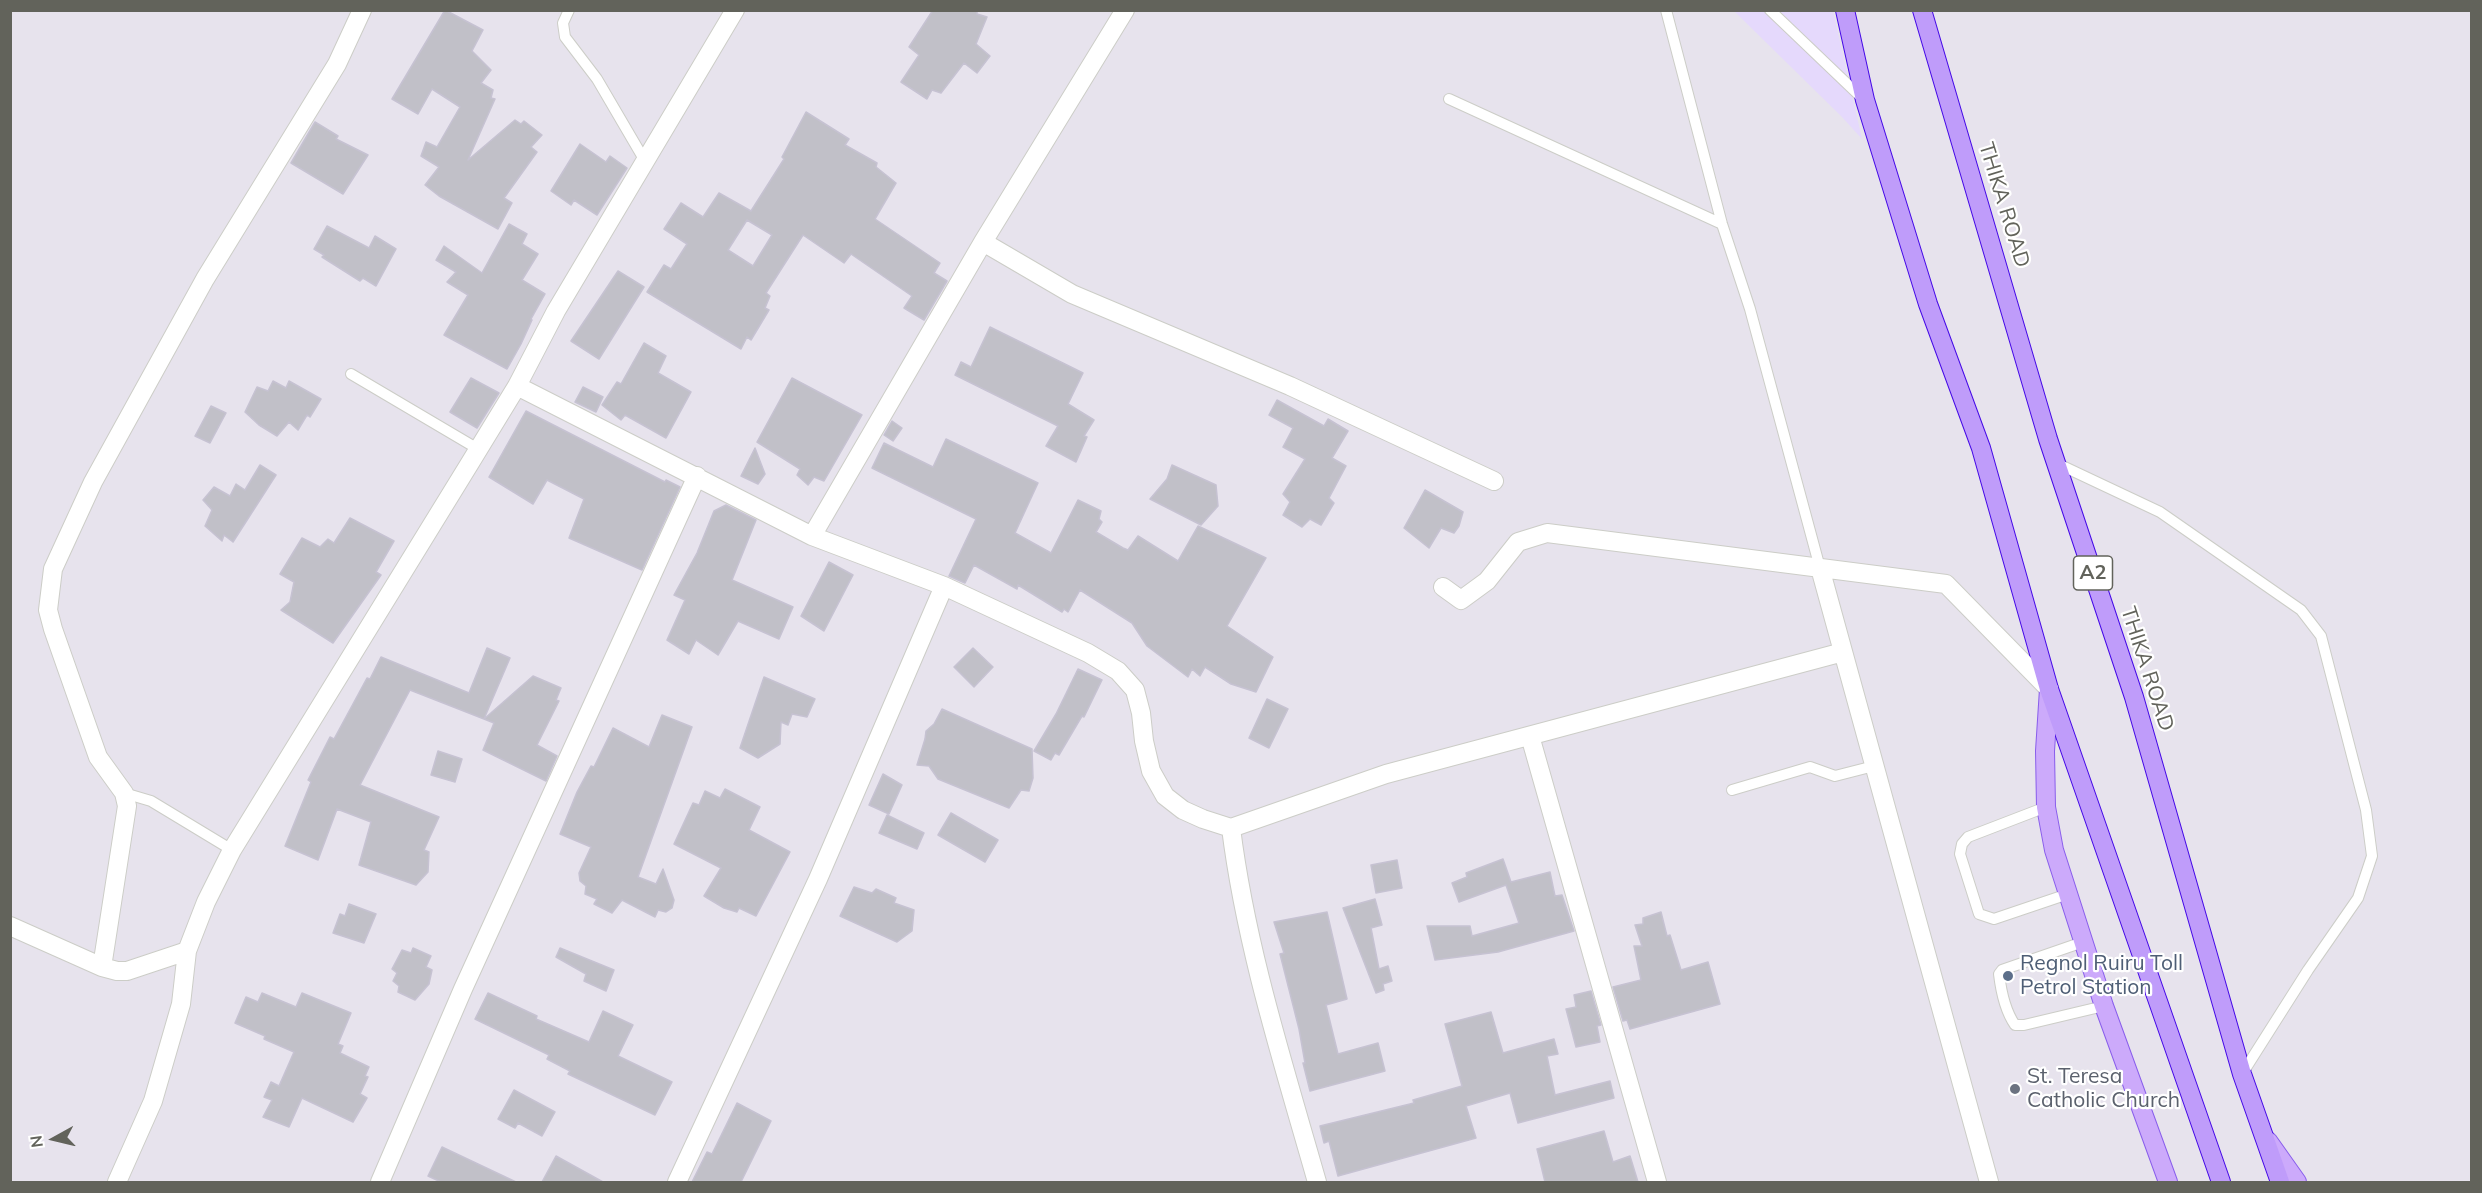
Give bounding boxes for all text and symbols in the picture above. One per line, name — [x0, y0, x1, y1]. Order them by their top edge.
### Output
street label: THIKA ROAD — [1973, 139, 2035, 271]
road number: A2 — [2074, 556, 2112, 590]
street label: THIKA ROAD — [2115, 604, 2179, 734]
place label: Regnol Ruiru Toll Petrol Station — [2020, 951, 2183, 1001]
marker: Regnol Ruiru Toll Petrol Station — [2001, 969, 2015, 983]
place label: St. Teresa Catholic Church — [2027, 1064, 2180, 1114]
marker: St. Teresa Catholic Church — [2008, 1082, 2022, 1096]
north arrow — [24, 1109, 84, 1169]
text: N — [25, 1134, 47, 1149]

